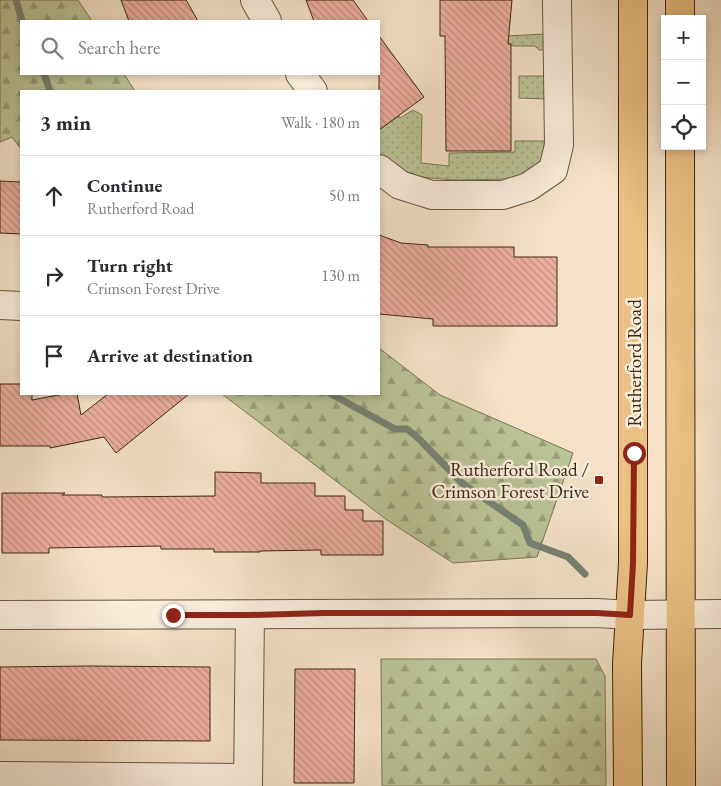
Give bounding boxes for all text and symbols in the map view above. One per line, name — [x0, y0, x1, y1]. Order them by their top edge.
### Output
map controls — [661, 15, 706, 150]
button: + — [661, 15, 706, 60]
search box — [20, 20, 380, 75]
icon: search — [38, 34, 66, 62]
text: Search here — [78, 35, 160, 60]
button: − — [661, 60, 706, 105]
button: locate — [661, 105, 706, 150]
text: 3 min — [40, 109, 91, 136]
text: Walk · 180 m — [281, 112, 360, 133]
text: Continue — [87, 173, 162, 198]
icon: ahead — [40, 182, 68, 210]
text: 50 m — [329, 185, 360, 206]
text: Rutherford Road — [87, 198, 194, 219]
text: Turn right — [87, 253, 173, 278]
icon: right — [40, 262, 68, 290]
text: 130 m — [321, 265, 360, 286]
text: Crimson Forest Drive — [87, 278, 220, 299]
street label: Rutherford Road — [622, 299, 647, 427]
icon: arrive — [40, 342, 68, 370]
text: Arrive at destination — [87, 343, 253, 368]
route start — [623, 442, 646, 465]
place label: Rutherford Road / Crimson Forest Drive — [432, 457, 589, 504]
marker: Rutherford Road / Crimson Forest Drive — [593, 474, 605, 486]
route end — [162, 604, 185, 627]

